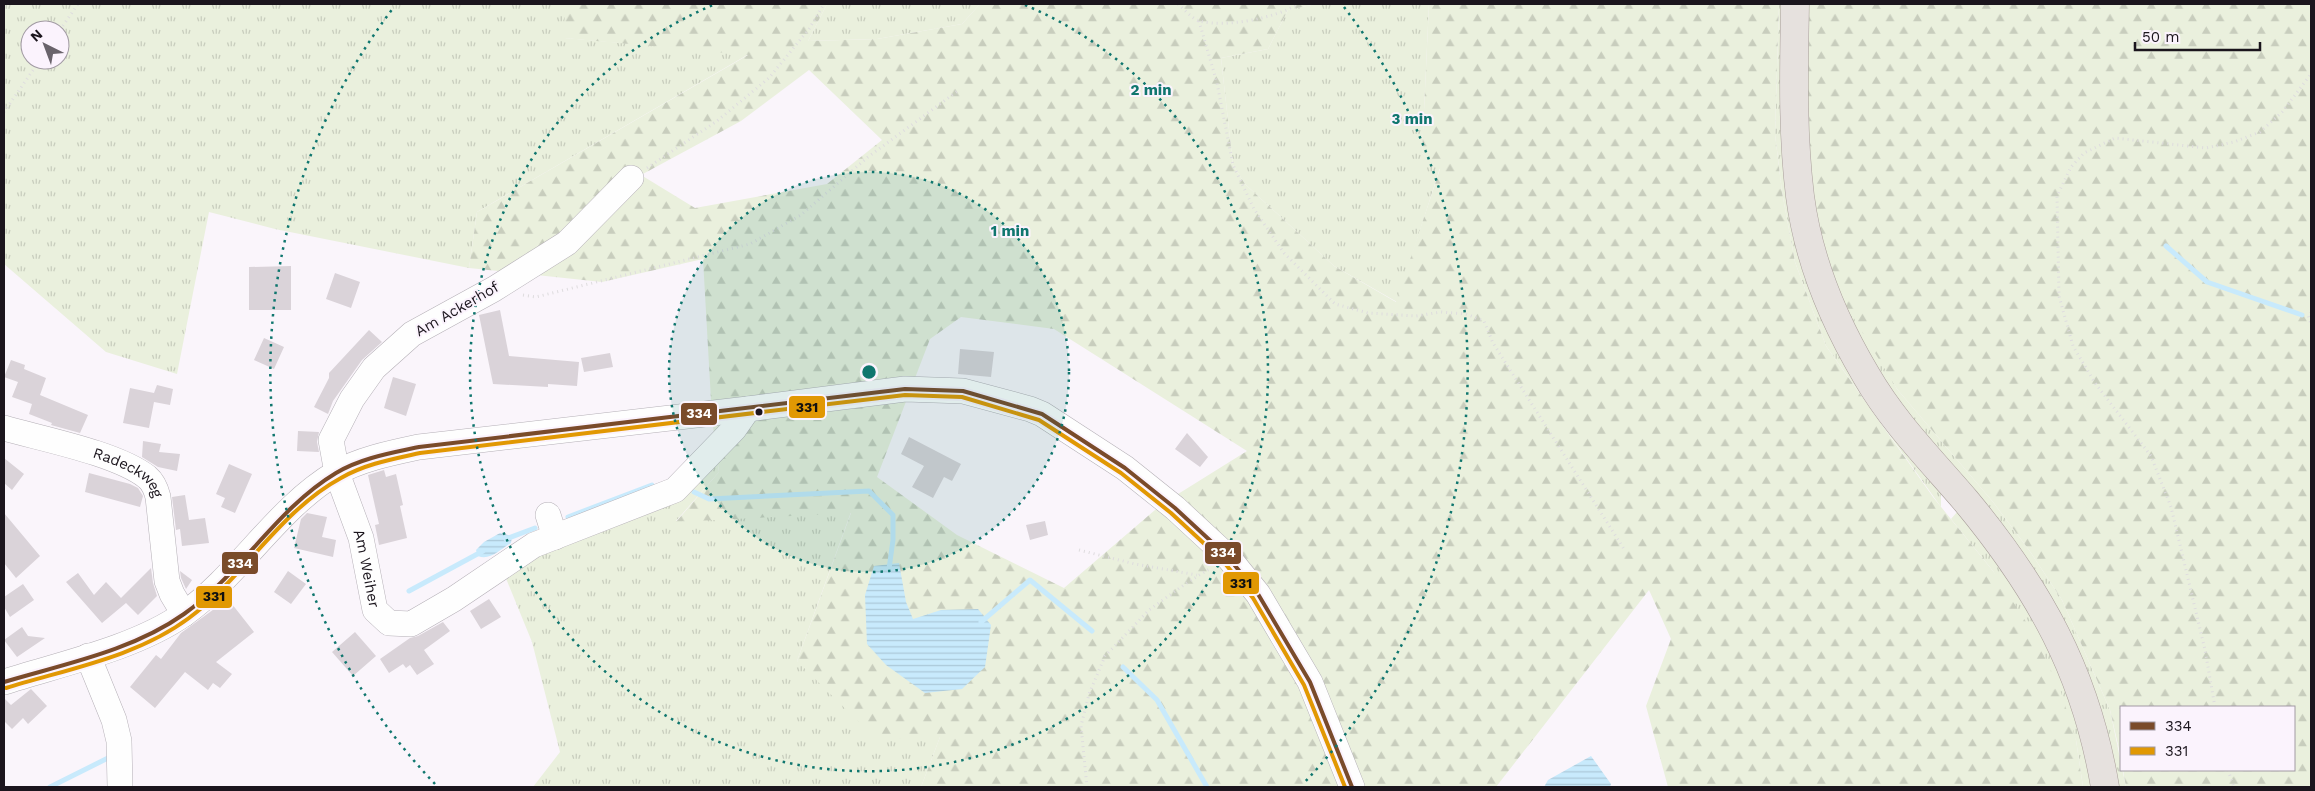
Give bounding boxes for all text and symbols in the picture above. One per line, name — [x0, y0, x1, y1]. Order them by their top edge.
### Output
north arrow — [20, 20, 70, 70]
scale bar — [2135, 20, 2260, 52]
text: N — [27, 26, 46, 45]
text: 50 m — [2142, 28, 2179, 46]
text: 2 min — [1130, 81, 1172, 99]
text: 3 min — [1392, 110, 1432, 128]
text: 1 min — [991, 222, 1029, 240]
street label: Am Ackerhof — [412, 278, 502, 340]
centre of rings — [860, 363, 878, 381]
line badge: 331 — [788, 395, 826, 419]
text: 331 — [796, 399, 818, 415]
line badge: 334 — [680, 402, 718, 426]
text: 334 — [686, 405, 712, 421]
unlabelled marker — [754, 407, 764, 417]
street label: Radeckweg — [91, 444, 167, 500]
street label: Am Weiher — [350, 527, 383, 609]
line badge: 334 — [1204, 541, 1242, 565]
text: 334 — [1210, 544, 1236, 560]
line badge: 334 — [221, 551, 259, 575]
text: 334 — [227, 555, 253, 571]
line badge: 331 — [1222, 571, 1260, 595]
text: 331 — [1230, 575, 1252, 591]
line badge: 331 — [195, 585, 233, 609]
text: 331 — [203, 588, 225, 604]
legend — [2120, 706, 2295, 771]
text: 334 — [2165, 717, 2192, 735]
text: 331 — [2165, 742, 2188, 760]

